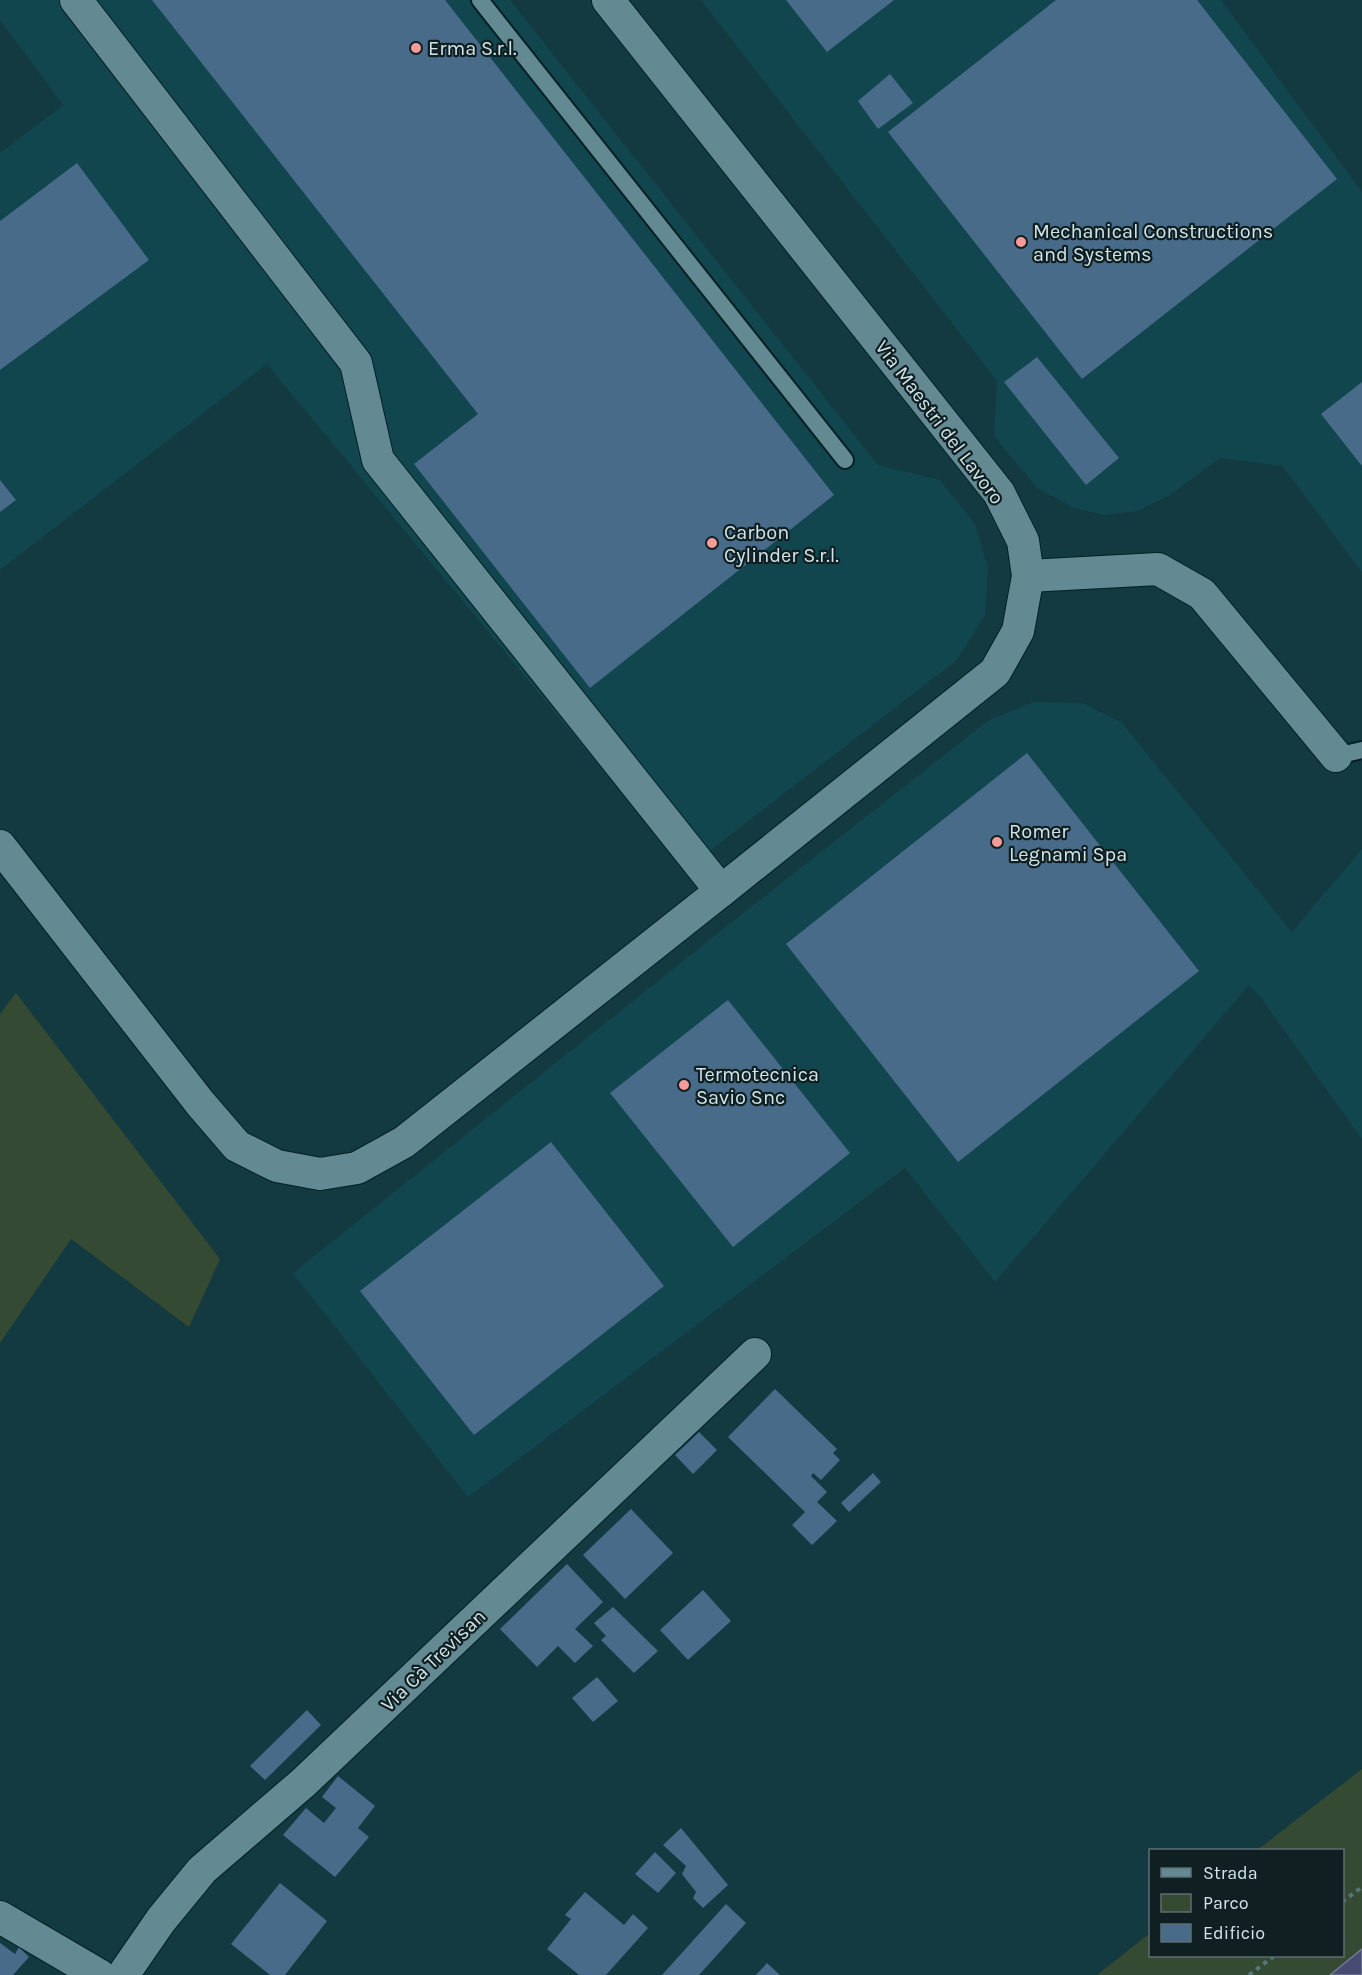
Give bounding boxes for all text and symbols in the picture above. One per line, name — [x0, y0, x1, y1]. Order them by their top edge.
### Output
place label: Erma S.r.l. — [428, 37, 517, 60]
marker: Erma S.r.l. — [409, 41, 423, 55]
place label: Mechanical Constructions and Systems — [1033, 220, 1273, 266]
marker: Mechanical Constructions and Systems — [1014, 235, 1028, 249]
street label: Via Maestri del Lavoro — [870, 336, 1009, 509]
place label: Carbon Cylinder S.r.l. — [724, 521, 839, 567]
marker: Carbon Cylinder S.r.l. — [705, 536, 719, 550]
place label: Romer Legnami Spa — [1009, 820, 1127, 866]
marker: Romer Legnami Spa — [990, 835, 1004, 849]
place label: Termotecnica Savio Snc — [696, 1063, 819, 1109]
marker: Termotecnica Savio Snc — [677, 1078, 691, 1092]
street label: Via Cà Trevisan — [376, 1605, 490, 1716]
legend — [1149, 1849, 1344, 1957]
text: Strada — [1203, 1862, 1258, 1884]
text: Parco — [1203, 1892, 1249, 1914]
text: Edificio — [1203, 1922, 1265, 1944]

